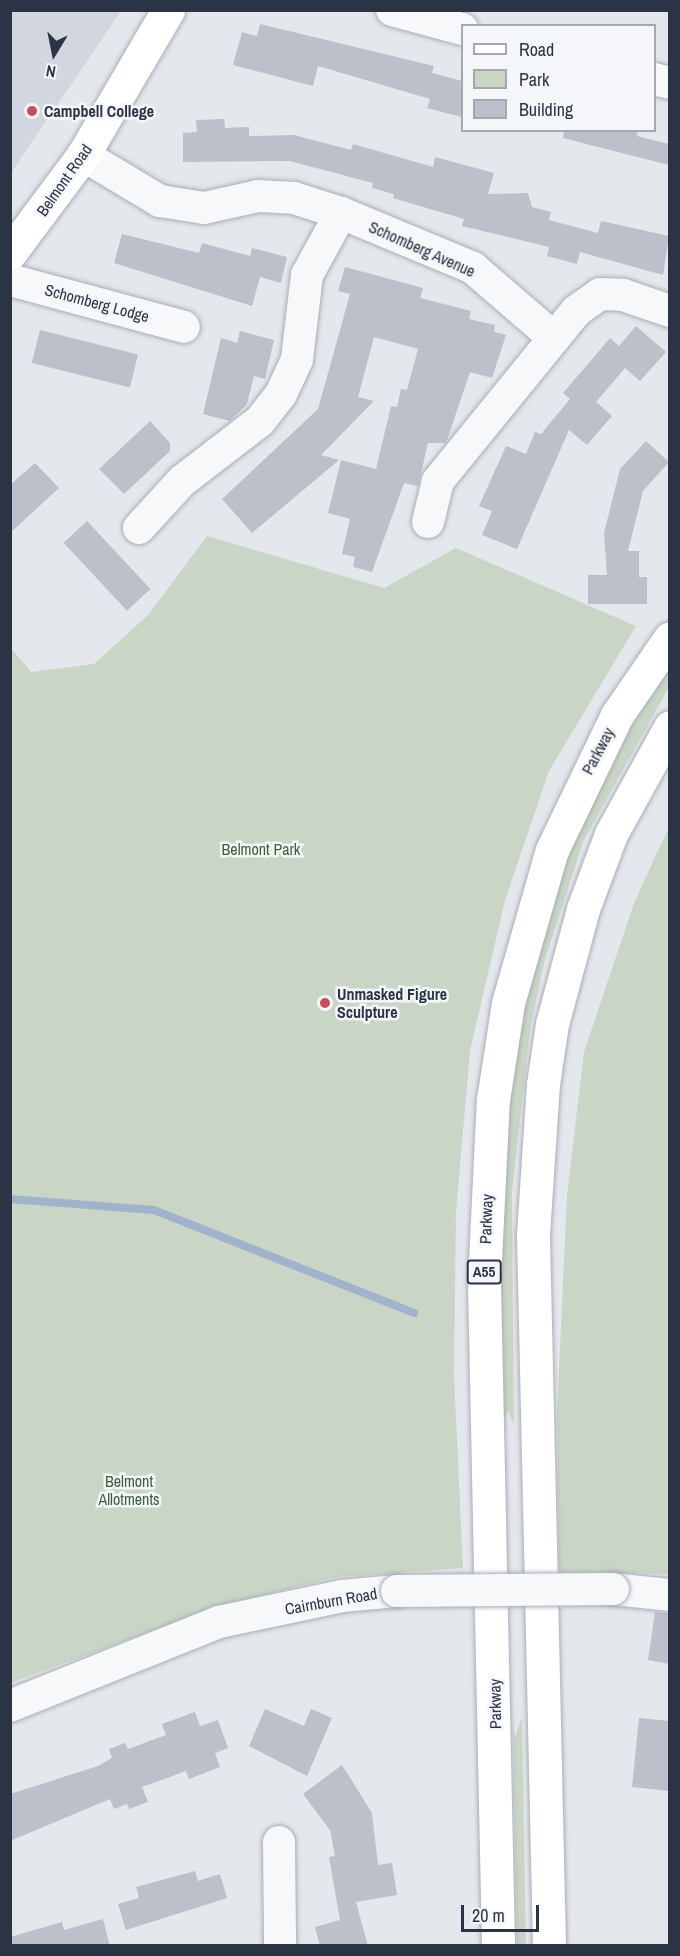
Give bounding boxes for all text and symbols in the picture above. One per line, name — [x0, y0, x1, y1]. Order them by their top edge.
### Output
north arrow — [24, 24, 84, 84]
legend — [461, 24, 656, 132]
text: Road — [519, 37, 554, 62]
text: N — [44, 60, 57, 83]
text: Park — [519, 67, 549, 92]
text: Building — [519, 97, 573, 122]
place label: Campbell College — [44, 101, 154, 121]
marker: Campbell College — [25, 104, 39, 118]
street label: Belmont Road — [32, 140, 96, 220]
street label: Schomberg Avenue — [366, 217, 478, 281]
street label: Schomberg Lodge — [43, 280, 151, 326]
street label: Parkway — [578, 724, 618, 778]
park label: Belmont Park — [222, 839, 300, 859]
place label: Unmasked Figure Sculpture — [337, 984, 447, 1022]
marker: Unmasked Figure Sculpture — [318, 996, 332, 1010]
street label: Parkway — [476, 1194, 496, 1244]
road number: A55 — [466, 1260, 502, 1284]
park label: Belmont Allotments — [98, 1471, 160, 1509]
street label: Cairnburn Road — [283, 1583, 379, 1619]
street label: Parkway — [485, 1679, 505, 1729]
scale bar — [464, 1893, 542, 1931]
text: 20 m — [472, 1903, 505, 1928]

